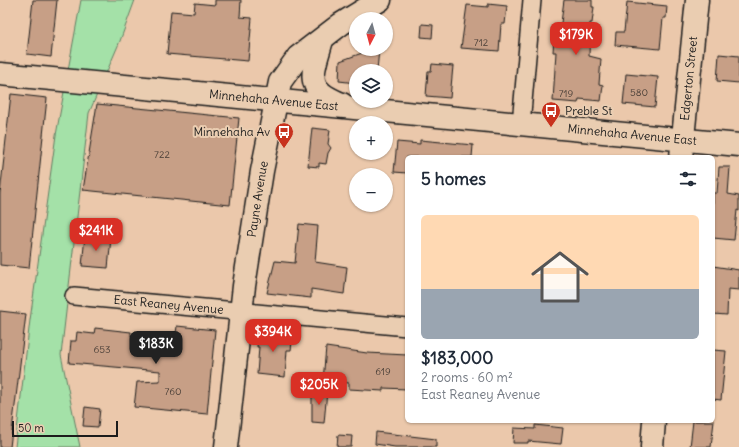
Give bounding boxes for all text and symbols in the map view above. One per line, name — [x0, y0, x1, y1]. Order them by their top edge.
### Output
north arrow — [349, 12, 393, 56]
map controls — [349, 12, 393, 212]
pin: $179K — [548, 22, 604, 56]
text: $179K — [559, 26, 593, 43]
street label: Edgerton Street — [677, 35, 700, 121]
house number: 712 — [474, 36, 489, 49]
button: layers — [349, 64, 393, 108]
street label: Minnehaha Avenue East — [209, 86, 339, 113]
house number: 580 — [630, 86, 648, 99]
house number: 719 — [559, 87, 574, 100]
bus stop icon: Preble St — [540, 100, 562, 128]
place label: Preble St — [565, 103, 612, 118]
button: + — [349, 116, 393, 160]
bus stop icon: Minnehaha Av — [273, 121, 295, 149]
street label: Minnehaha Avenue East — [567, 121, 697, 148]
place label: Minnehaha Av — [193, 124, 270, 139]
house number: 722 — [154, 148, 170, 161]
street label: Payne Avenue — [244, 159, 271, 238]
button: − — [349, 168, 393, 212]
text: 5 homes — [421, 168, 486, 190]
icon: filters — [677, 168, 699, 190]
pin: $241K — [68, 218, 124, 252]
text: $241K — [79, 222, 113, 239]
icon: home — [524, 241, 596, 313]
street label: East Reaney Avenue — [113, 292, 224, 317]
pin: $394K — [245, 319, 301, 353]
text: $394K — [254, 323, 292, 340]
pin: $183K — [128, 331, 184, 365]
text: $183K — [138, 335, 174, 352]
house number: 653 — [93, 343, 111, 356]
text: $183,000 — [421, 347, 493, 369]
house number: 619 — [375, 365, 391, 378]
text: 2 rooms · 60 m² — [421, 369, 513, 386]
pin: $205K — [291, 372, 347, 406]
text: $205K — [300, 376, 338, 393]
house number: 760 — [164, 385, 182, 398]
text: East Reaney Avenue — [421, 386, 540, 403]
scale bar — [12, 419, 118, 438]
text: 50 m — [18, 421, 44, 435]

